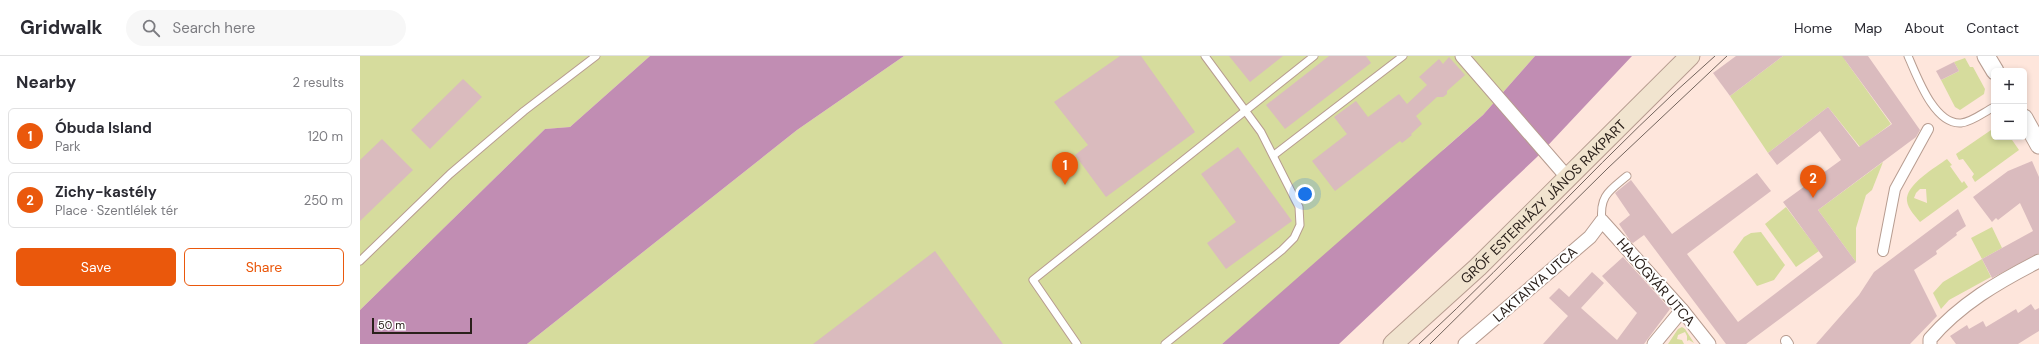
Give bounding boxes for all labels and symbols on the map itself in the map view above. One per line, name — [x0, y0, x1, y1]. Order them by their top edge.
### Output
street label: GRÓF ESTERHÁZY JÁNOS RAKPART — [1457, 116, 1630, 287]
pin: 1 — [1052, 152, 1078, 185]
pin: 2 — [1800, 165, 1826, 198]
your location — [1295, 184, 1315, 204]
street label: HAJÓGYÁR UTCA — [1613, 234, 1699, 330]
street label: LAKTANYA UTCA — [1489, 242, 1581, 326]
scale bar — [372, 316, 472, 335]

